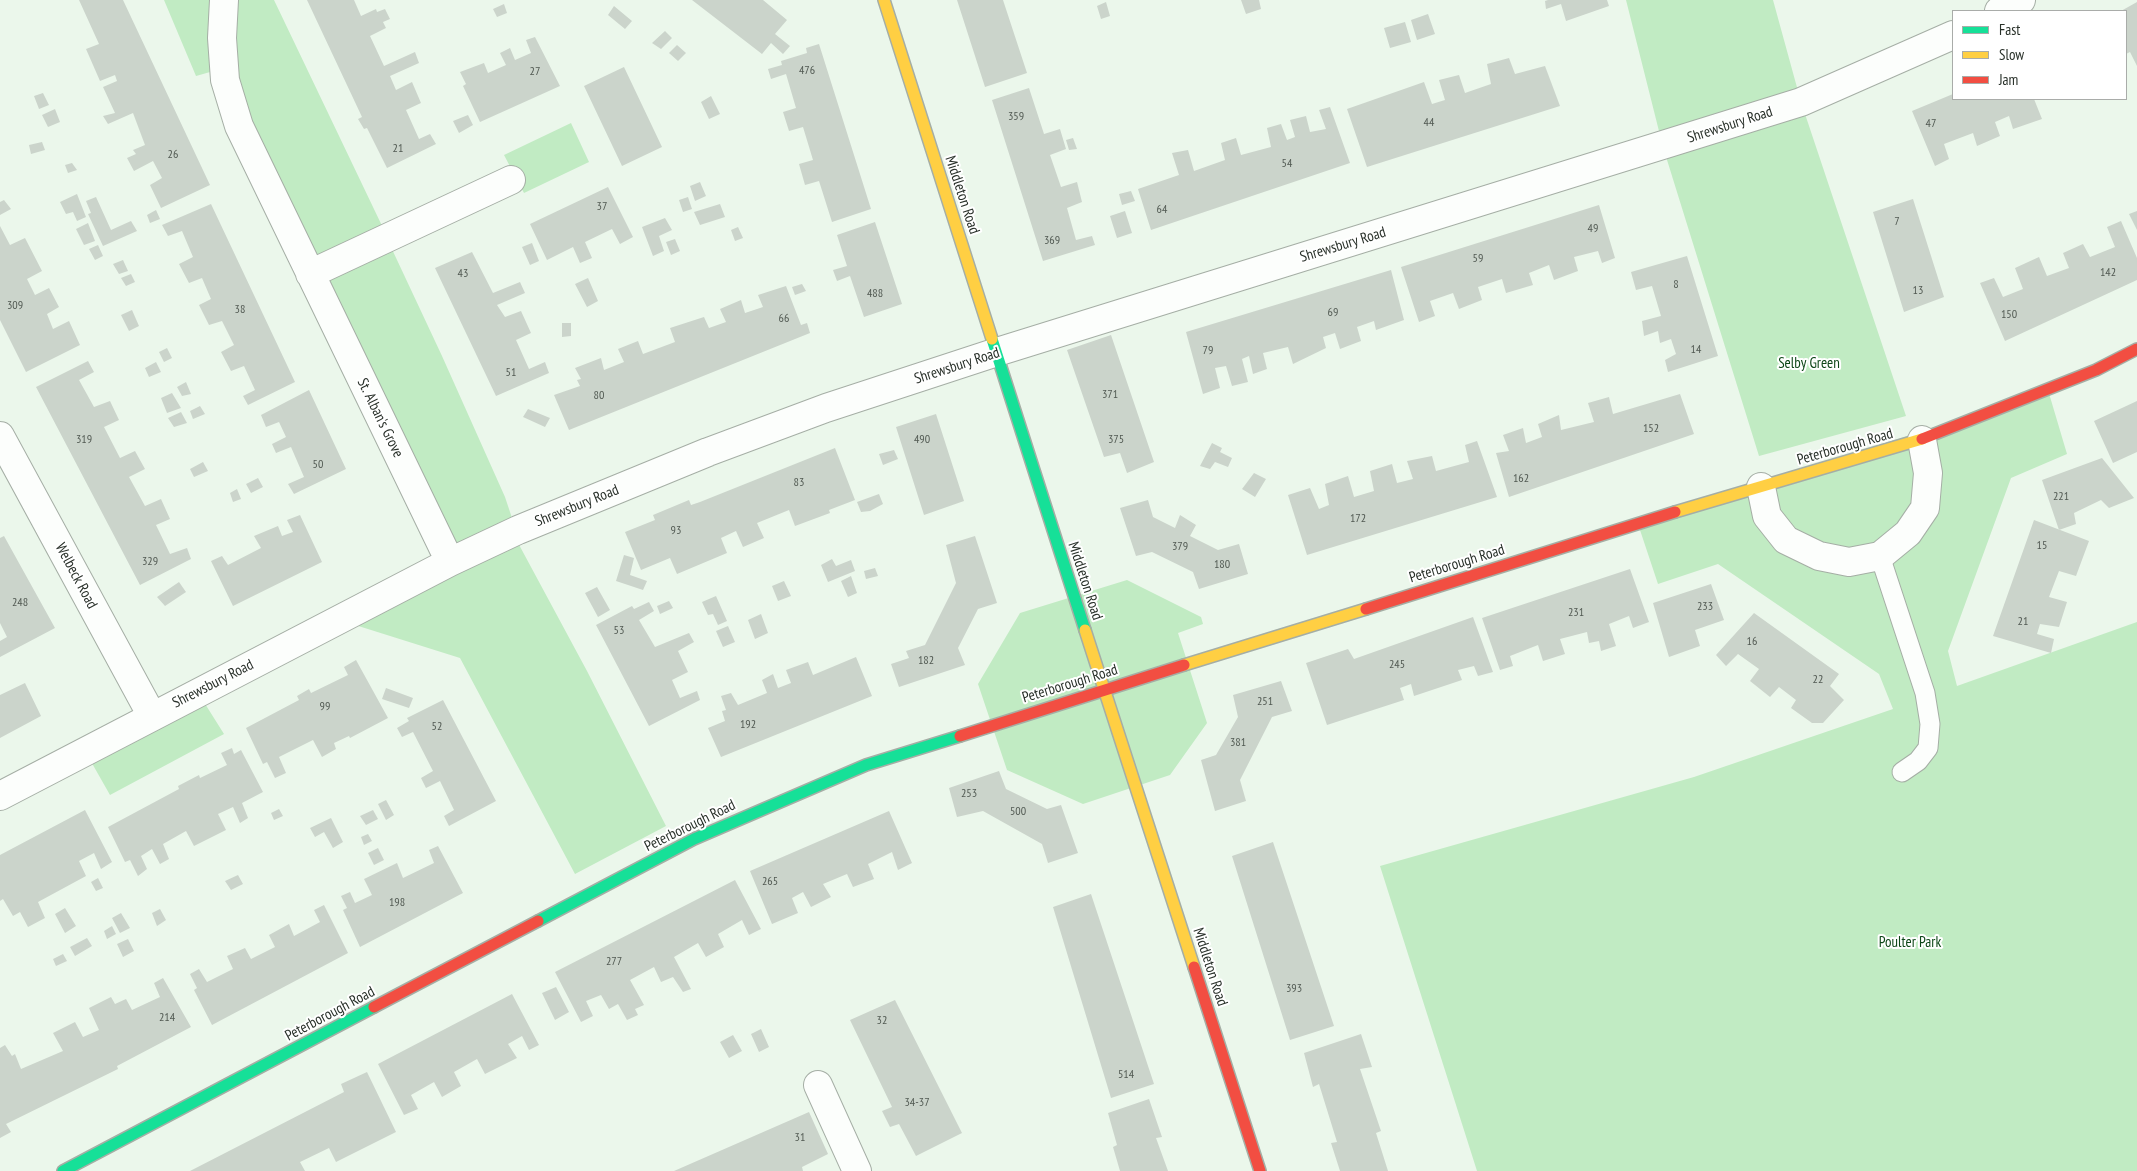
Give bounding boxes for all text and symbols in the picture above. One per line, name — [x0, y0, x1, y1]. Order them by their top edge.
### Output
legend — [1952, 10, 2127, 100]
text: Fast — [1999, 20, 2020, 39]
text: Slow — [1999, 45, 2024, 64]
house number: 476 — [799, 64, 815, 78]
house number: 27 — [530, 65, 540, 79]
text: Jam — [1999, 70, 2018, 89]
street label: Shrewsbury Road — [1685, 103, 1775, 147]
house number: 359 — [1008, 110, 1024, 124]
house number: 44 — [1424, 116, 1434, 130]
house number: 47 — [1926, 117, 1936, 131]
house number: 21 — [393, 142, 403, 156]
house number: 26 — [168, 148, 178, 162]
street label: Middleton Road — [941, 154, 983, 236]
house number: 54 — [1282, 157, 1292, 171]
house number: 37 — [597, 200, 607, 214]
house number: 64 — [1157, 203, 1167, 217]
house number: 7 — [1894, 215, 1900, 229]
house number: 49 — [1588, 222, 1598, 236]
street label: Shrewsbury Road — [1298, 223, 1388, 267]
house number: 369 — [1044, 234, 1060, 248]
house number: 59 — [1473, 252, 1483, 266]
house number: 142 — [2100, 266, 2116, 280]
house number: 43 — [458, 267, 468, 281]
house number: 8 — [1673, 278, 1679, 292]
house number: 13 — [1913, 284, 1923, 298]
house number: 488 — [867, 287, 883, 301]
house number: 309 — [7, 299, 23, 313]
house number: 38 — [235, 303, 245, 317]
house number: 69 — [1328, 306, 1338, 320]
house number: 150 — [2001, 308, 2017, 322]
house number: 66 — [779, 312, 789, 326]
house number: 14 — [1691, 343, 1701, 357]
street label: Shrewsbury Road — [912, 344, 1002, 388]
house number: 79 — [1203, 344, 1213, 358]
park label: Selby Green — [1778, 355, 1840, 373]
house number: 51 — [506, 366, 516, 380]
street label: St. Alban's Grove — [353, 375, 407, 461]
house number: 371 — [1102, 388, 1118, 402]
house number: 80 — [594, 389, 604, 403]
house number: 152 — [1643, 422, 1659, 436]
street label: Peterborough Road — [1795, 425, 1895, 469]
house number: 319 — [76, 433, 92, 447]
house number: 490 — [914, 433, 930, 447]
house number: 375 — [1108, 433, 1124, 447]
house number: 50 — [313, 458, 323, 472]
house number: 162 — [1513, 472, 1529, 486]
house number: 83 — [794, 476, 804, 490]
street label: Shrewsbury Road — [533, 481, 621, 531]
house number: 221 — [2053, 490, 2069, 504]
house number: 172 — [1350, 512, 1366, 526]
house number: 93 — [671, 524, 681, 538]
house number: 15 — [2037, 539, 2047, 553]
street label: Welbeck Road — [51, 540, 101, 612]
street label: Middleton Road — [1064, 540, 1106, 622]
house number: 379 — [1172, 540, 1188, 554]
street label: Peterborough Road — [1407, 541, 1507, 587]
house number: 329 — [142, 555, 158, 569]
house number: 180 — [1214, 558, 1230, 572]
house number: 248 — [12, 596, 28, 610]
house number: 233 — [1697, 600, 1713, 614]
house number: 231 — [1568, 606, 1584, 620]
house number: 21 — [2018, 615, 2028, 629]
house number: 53 — [614, 624, 624, 638]
house number: 16 — [1747, 635, 1757, 649]
house number: 182 — [918, 654, 934, 668]
street label: Shrewsbury Road — [169, 656, 257, 712]
house number: 245 — [1389, 658, 1405, 672]
street label: Peterborough Road — [1020, 661, 1120, 707]
house number: 22 — [1813, 673, 1823, 687]
house number: 251 — [1257, 695, 1273, 709]
house number: 99 — [320, 700, 330, 714]
house number: 192 — [740, 718, 756, 732]
house number: 52 — [432, 720, 442, 734]
house number: 381 — [1230, 736, 1246, 750]
house number: 253 — [961, 787, 977, 801]
street label: Peterborough Road — [642, 796, 738, 856]
house number: 500 — [1010, 805, 1026, 819]
house number: 265 — [762, 875, 778, 889]
house number: 198 — [389, 896, 405, 910]
street label: Middleton Road — [1189, 926, 1231, 1008]
park label: Poulter Park — [1879, 934, 1941, 952]
house number: 277 — [606, 955, 622, 969]
house number: 393 — [1286, 982, 1302, 996]
street label: Peterborough Road — [282, 983, 378, 1045]
house number: 214 — [159, 1011, 175, 1025]
house number: 32 — [877, 1014, 887, 1028]
house number: 514 — [1118, 1068, 1134, 1082]
house number: 34-37 — [904, 1096, 930, 1110]
house number: 31 — [795, 1131, 805, 1145]

